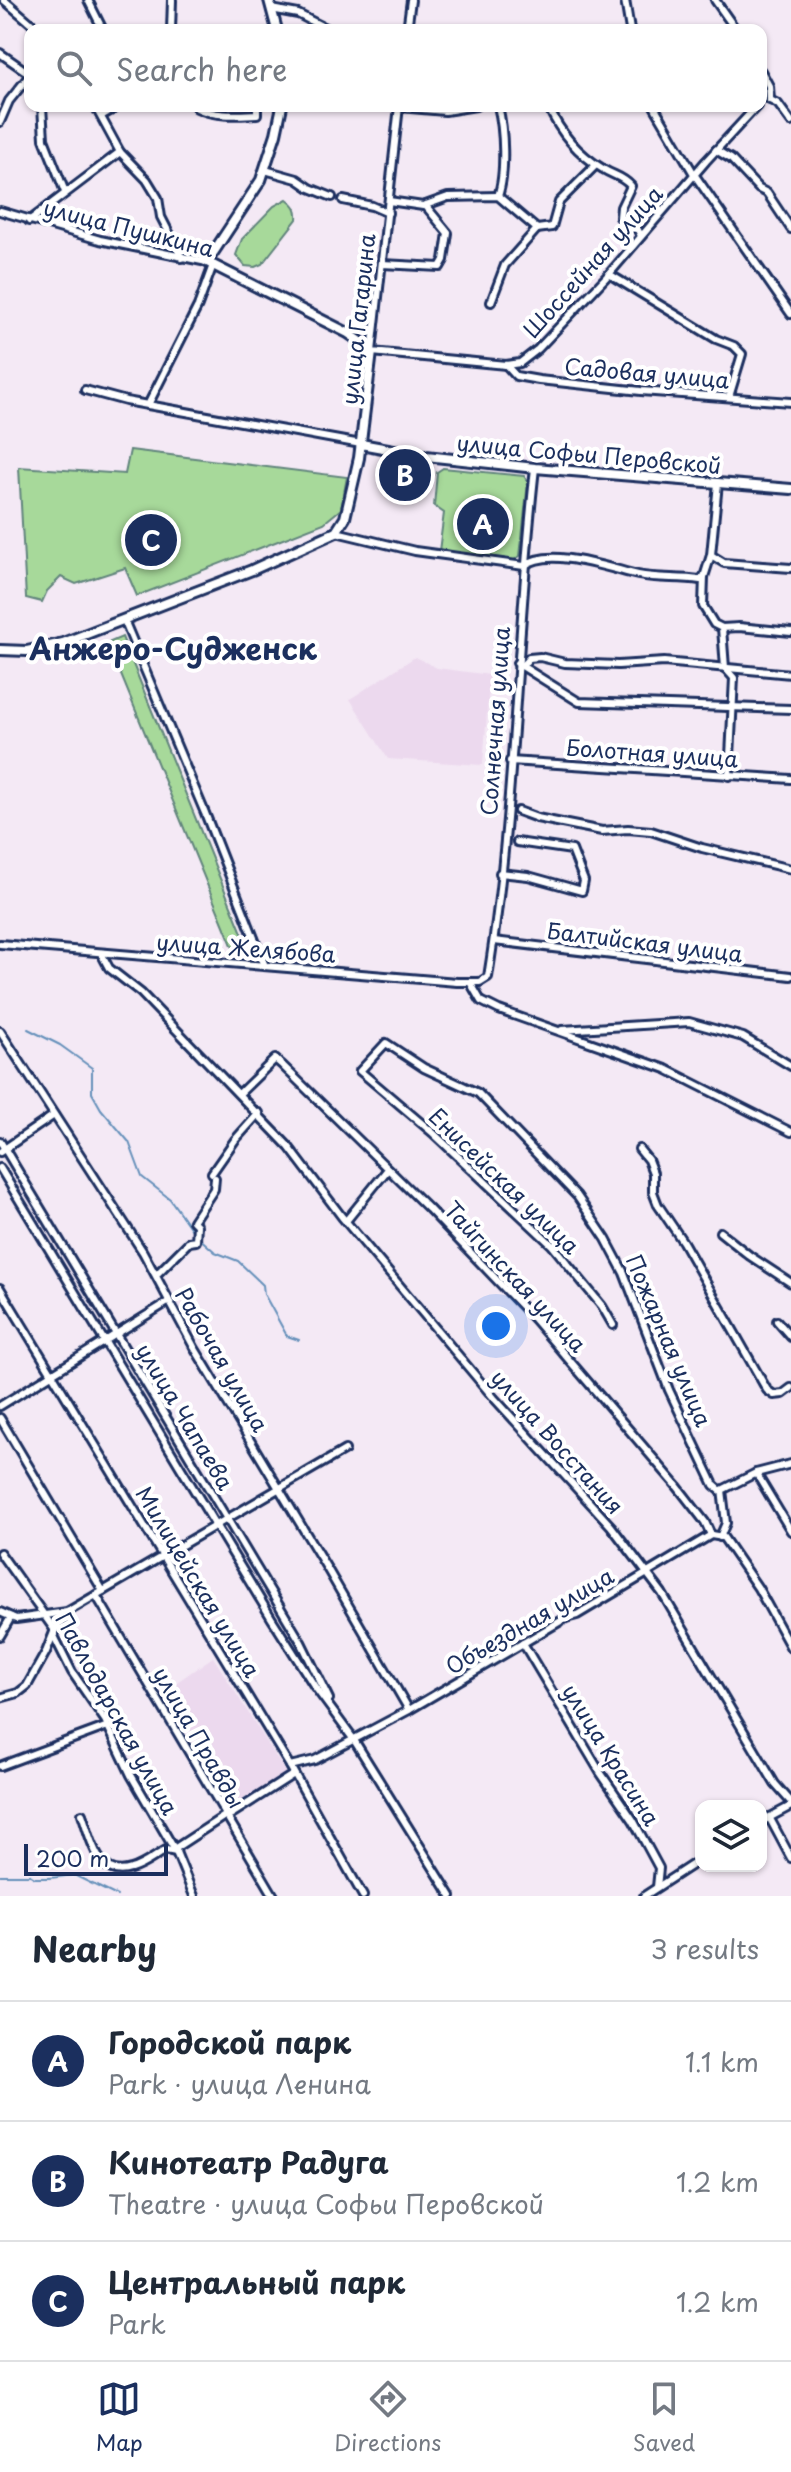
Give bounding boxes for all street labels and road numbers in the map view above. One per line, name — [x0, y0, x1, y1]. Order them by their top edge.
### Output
street label: Шоссейная улица — [515, 177, 670, 344]
street label: улица Пушкина — [40, 190, 218, 264]
street label: улица Гагарина — [332, 232, 382, 406]
street label: Садовая улица — [563, 348, 731, 396]
street label: улица Софьи Перовской — [455, 425, 723, 481]
street label: Солнечная улица — [471, 625, 517, 817]
street label: Болотная улица — [565, 730, 739, 774]
street label: Балтийская улица — [545, 913, 745, 969]
street label: улица Желябова — [155, 924, 337, 970]
street label: Енисейская улица — [422, 1099, 588, 1261]
street label: Тайгинская улица — [437, 1193, 595, 1359]
street label: Пожарная улица — [619, 1249, 721, 1431]
street label: Рабочая улица — [168, 1281, 278, 1438]
street label: улица Чапаева — [129, 1336, 243, 1496]
street label: улица Восстания — [484, 1361, 632, 1521]
street label: Милицейская улица — [129, 1479, 269, 1683]
street label: Объездная улица — [439, 1558, 619, 1682]
street label: Павлодарская улица — [48, 1606, 188, 1821]
street label: улица Правды — [146, 1660, 254, 1814]
street label: улица Красина — [555, 1677, 669, 1832]

